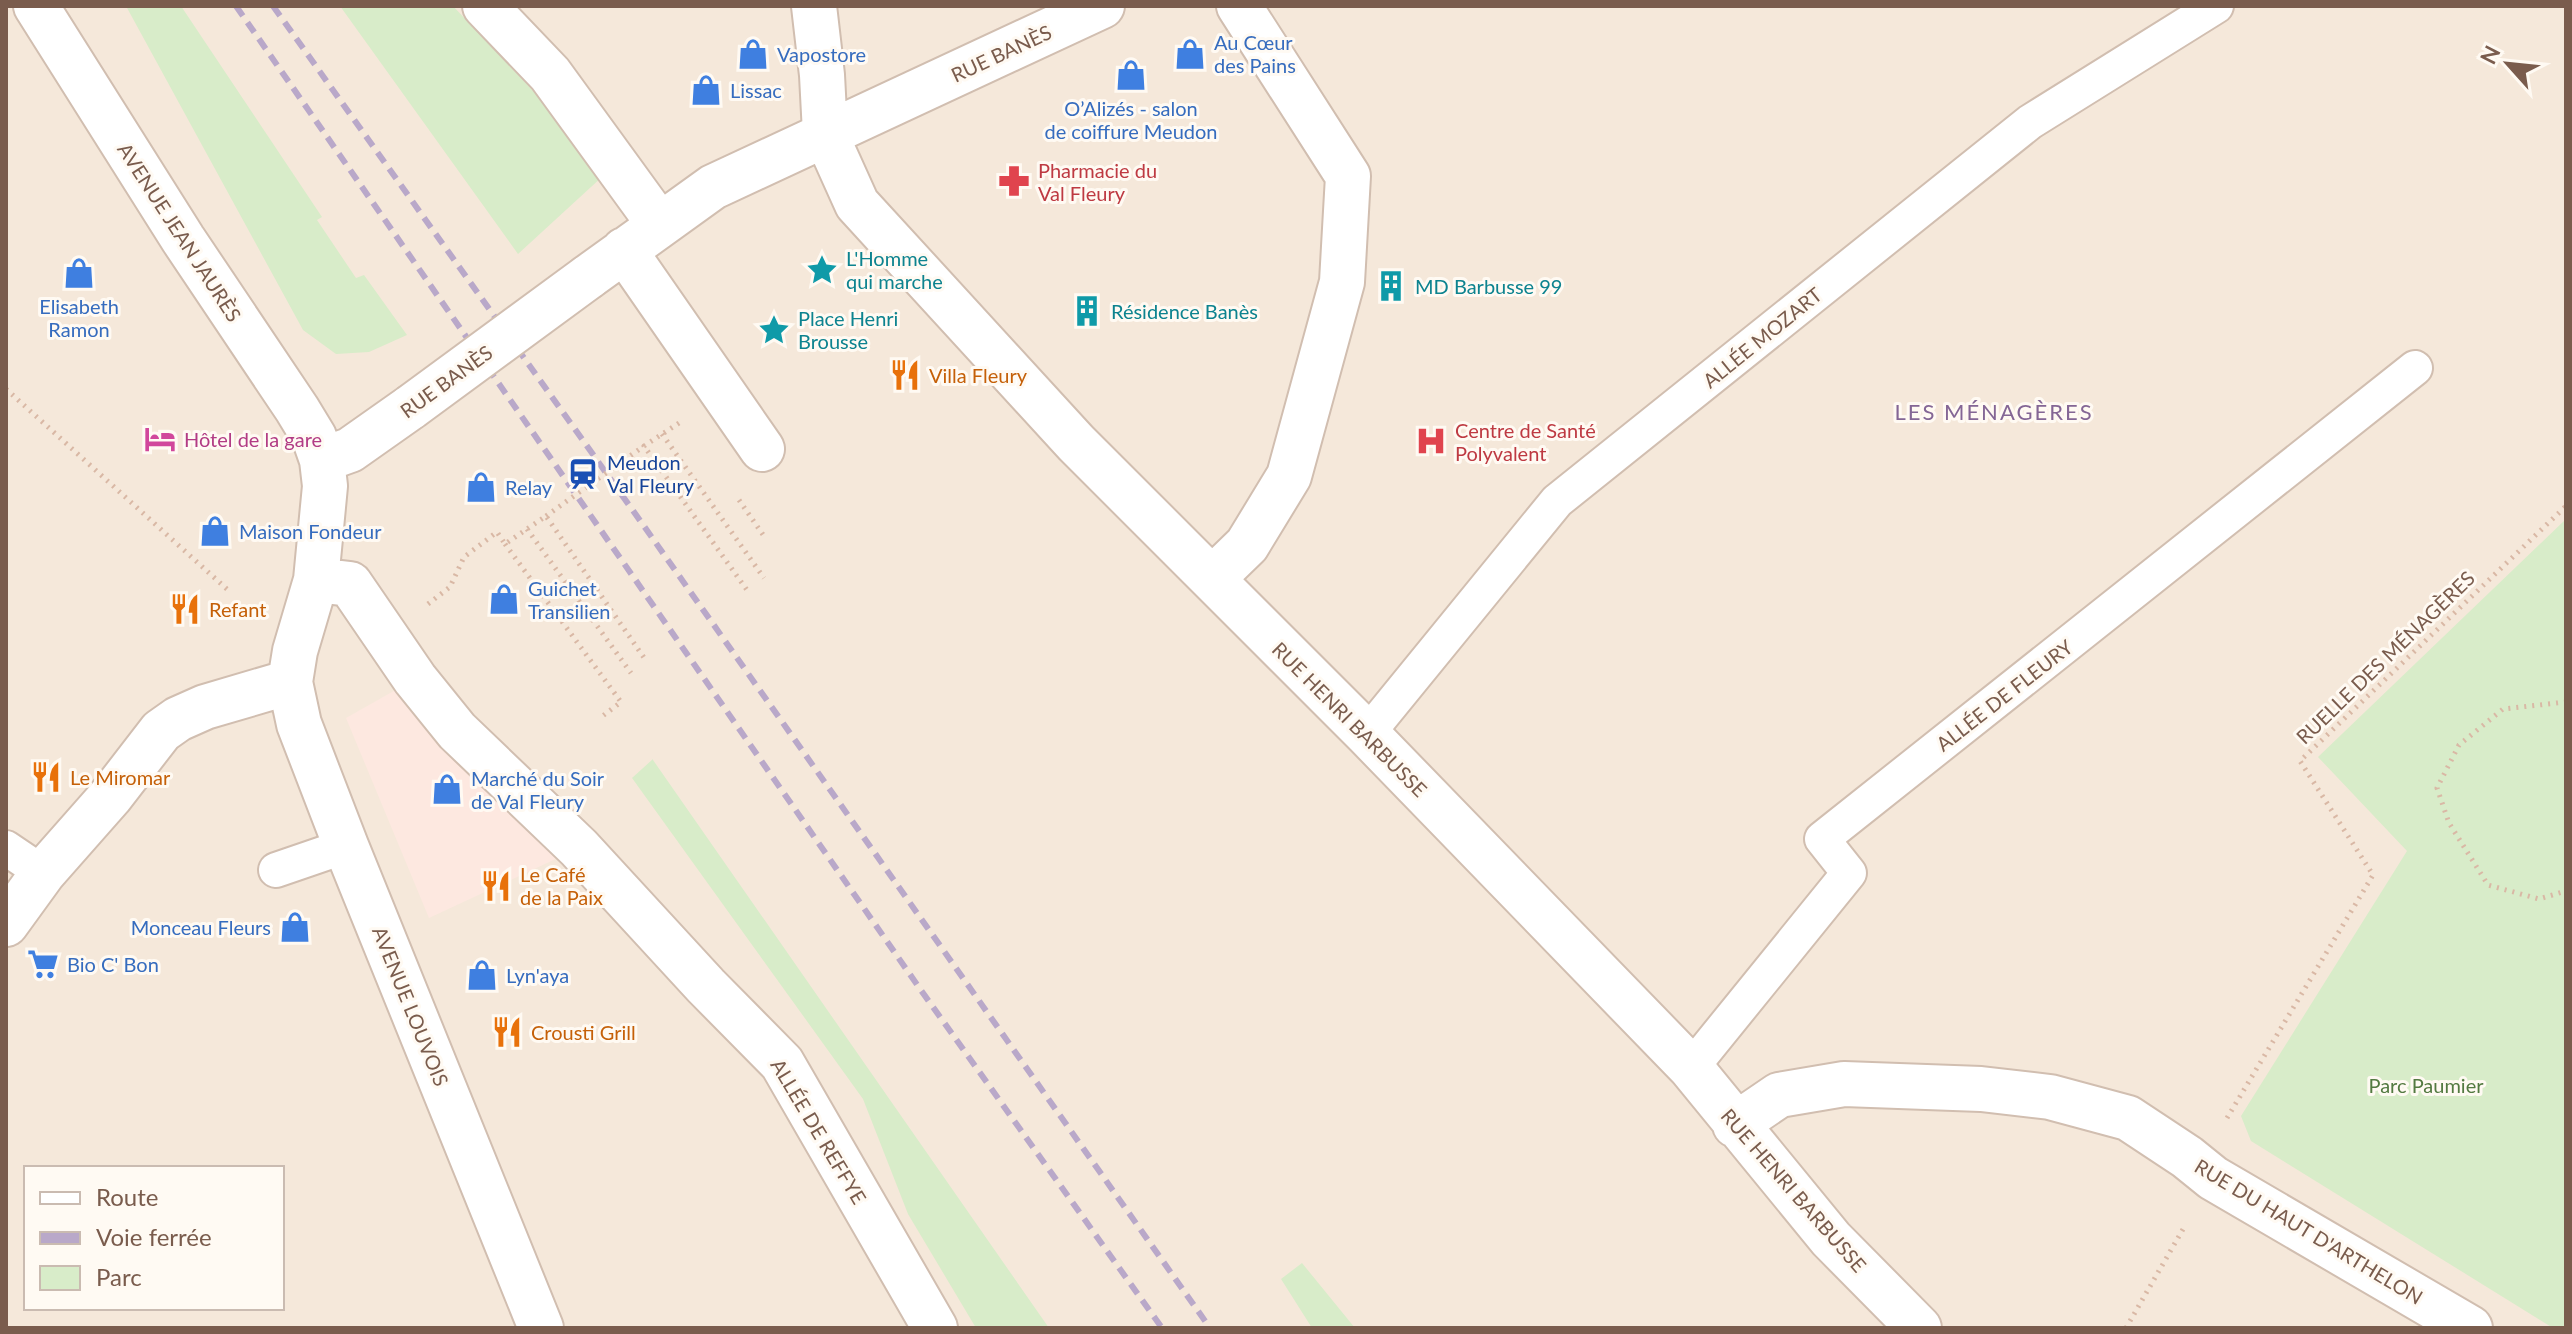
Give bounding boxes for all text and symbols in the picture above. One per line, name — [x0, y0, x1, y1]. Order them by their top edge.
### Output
street label: RUE BANÈS — [947, 19, 1055, 87]
north arrow — [2468, 24, 2548, 104]
place label: Au Cœur des Pains — [1214, 30, 1296, 77]
shop icon: Vapostore — [736, 37, 770, 71]
shop icon: Au Cœur des Pains — [1173, 37, 1207, 71]
text: N — [2474, 41, 2506, 68]
place label: Vapostore — [777, 42, 866, 66]
shop icon: O’Alizés - salon de coiffure Meudon — [1114, 58, 1148, 92]
shop icon: Lissac — [689, 73, 723, 107]
place label: Lissac — [730, 78, 782, 102]
place label: O’Alizés - salon de coiffure Meudon — [1044, 96, 1218, 143]
street label: AVENUE JEAN JAURÈS — [113, 138, 247, 326]
place label: Pharmacie du Val Fleury — [1038, 158, 1157, 205]
pharmacy icon: Pharmacie du Val Fleury — [997, 164, 1031, 198]
place label: L'Homme qui marche — [846, 246, 943, 293]
place icon: L'Homme qui marche — [805, 253, 839, 287]
shop icon: Elisabeth Ramon — [62, 256, 96, 290]
building icon: MD Barbusse 99 — [1374, 269, 1408, 303]
place label: MD Barbusse 99 — [1415, 274, 1562, 298]
street label: ALLÉE MOZART — [1698, 282, 1826, 392]
place label: Elisabeth Ramon — [39, 294, 119, 341]
building icon: Résidence Banès — [1070, 294, 1104, 328]
place label: Résidence Banès — [1111, 299, 1258, 323]
place label: Place Henri Brousse — [798, 306, 898, 353]
place icon: Place Henri Brousse — [757, 313, 791, 347]
street label: RUE BANÈS — [395, 340, 497, 422]
restaurant icon: Villa Fleury — [888, 358, 922, 392]
place label: Villa Fleury — [929, 363, 1028, 387]
district label: LES MÉNAGÈRES — [1894, 398, 2094, 425]
place label: Centre de Santé Polyvalent — [1455, 418, 1596, 465]
hotel icon: Hôtel de la gare — [143, 422, 177, 456]
hospital icon: Centre de Santé Polyvalent — [1414, 424, 1448, 458]
place label: Hôtel de la gare — [184, 427, 322, 451]
place label: Meudon Val Fleury — [607, 450, 695, 497]
station icon: Meudon Val Fleury — [566, 457, 600, 491]
shop icon: Relay — [464, 470, 498, 504]
place label: Relay — [505, 475, 553, 499]
shop icon: Maison Fondeur — [198, 514, 232, 548]
place label: Maison Fondeur — [239, 519, 382, 543]
street label: RUELLE DES MÉNAGÈRES — [2291, 566, 2479, 748]
place label: Guichet Transilien — [528, 576, 611, 623]
shop icon: Guichet Transilien — [487, 582, 521, 616]
restaurant icon: Refant — [168, 592, 202, 626]
place label: Refant — [209, 597, 266, 621]
street label: ALLÉE DE FLEURY — [1931, 634, 2077, 756]
street label: RUE HENRI BARBUSSE — [1268, 637, 1432, 801]
restaurant icon: Le Miromar — [29, 760, 63, 794]
place label: Le Miromar — [70, 765, 171, 789]
place label: Marché du Soir de Val Fleury — [471, 766, 605, 813]
shop icon: Marché du Soir de Val Fleury — [430, 772, 464, 806]
place label: Le Café de la Paix — [520, 862, 603, 909]
restaurant icon: Le Café de la Paix — [479, 869, 513, 903]
shop icon: Monceau Fleurs — [278, 910, 312, 944]
place label: Monceau Fleurs — [131, 915, 271, 939]
street label: AVENUE LOUVOIS — [368, 923, 454, 1089]
supermarket icon: Bio C' Bon — [26, 947, 60, 981]
place label: Bio C' Bon — [67, 952, 159, 976]
shop icon: Lyn'aya — [465, 958, 499, 992]
place label: Lyn'aya — [506, 963, 569, 987]
restaurant icon: Crousti Grill — [490, 1015, 524, 1049]
place label: Crousti Grill — [531, 1020, 636, 1044]
street label: ALLÉE DE REFFYE — [766, 1054, 872, 1208]
park label: Parc Paumier — [2368, 1073, 2484, 1097]
street label: RUE HENRI BARBUSSE — [1716, 1103, 1872, 1277]
street label: RUE DU HAUT D'ARTHELON — [2191, 1153, 2427, 1309]
legend — [24, 1166, 284, 1310]
text: Route — [96, 1182, 158, 1211]
text: Voie ferrée — [96, 1222, 212, 1251]
text: Parc — [96, 1262, 142, 1291]

